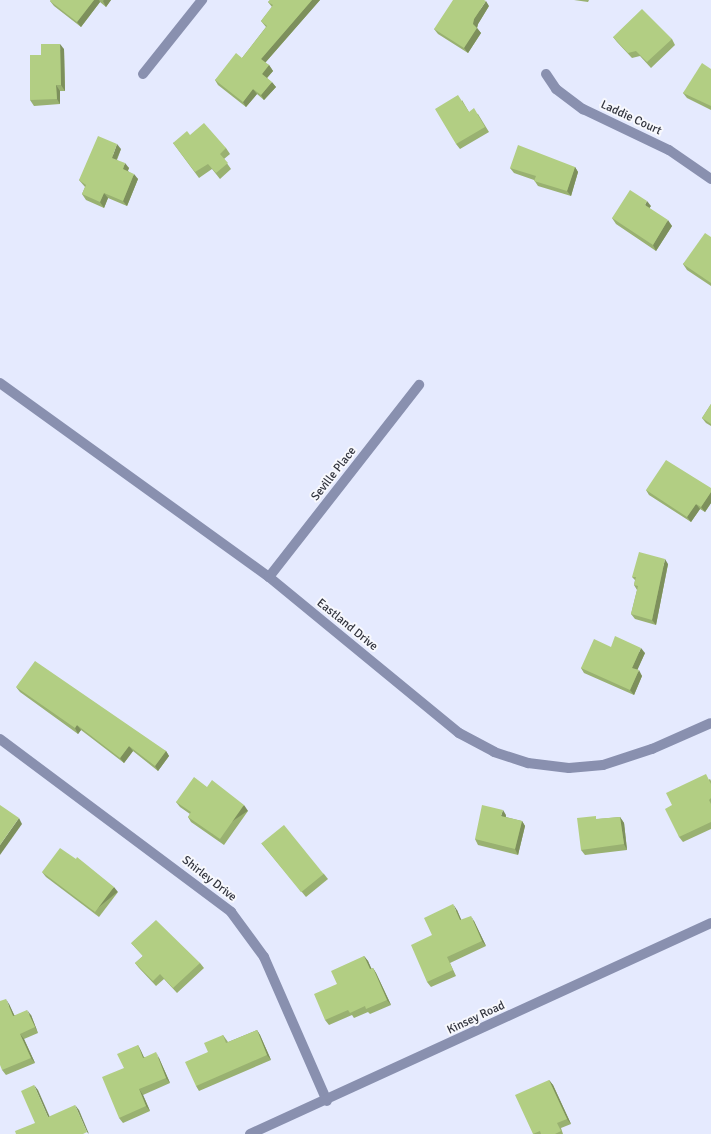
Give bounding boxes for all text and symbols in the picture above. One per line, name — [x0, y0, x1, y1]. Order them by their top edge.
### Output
street label: Laddie Court — [598, 98, 664, 138]
street label: Seville Place — [308, 444, 360, 504]
street label: Eastland Drive — [314, 596, 380, 654]
street label: Shirley Drive — [179, 853, 239, 905]
street label: Kinsey Road — [445, 998, 507, 1038]

